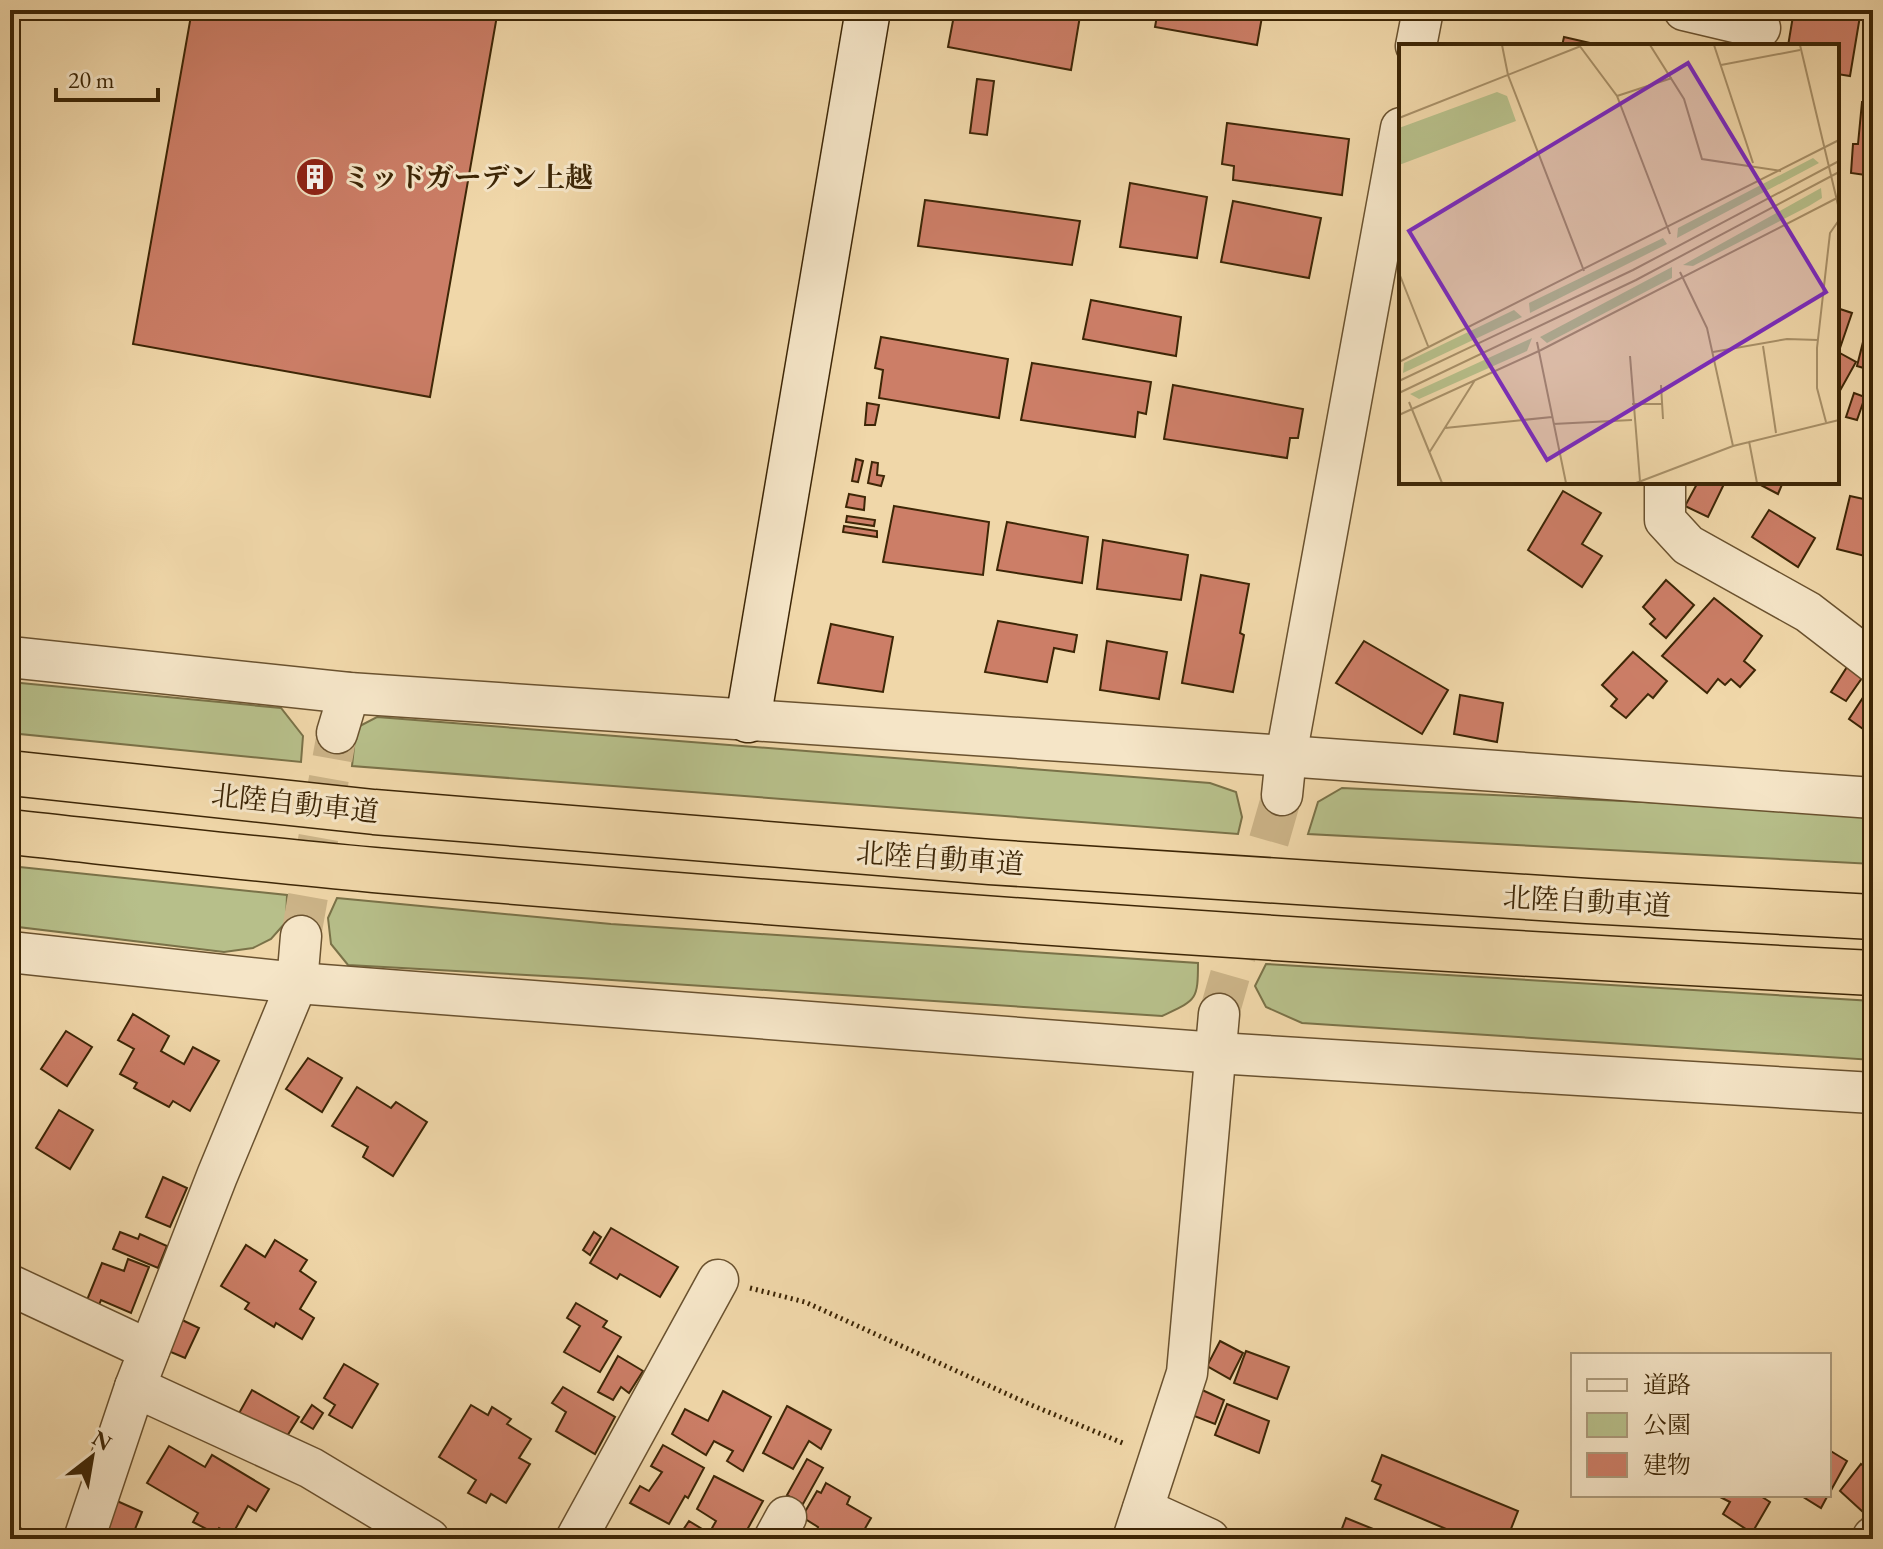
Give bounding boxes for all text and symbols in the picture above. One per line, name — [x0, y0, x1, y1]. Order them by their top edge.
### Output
inset map — [1399, 44, 1839, 484]
scale bar — [56, 52, 158, 102]
text: 20 m — [68, 64, 115, 95]
building icon: ミッドガーデン上越 — [294, 156, 336, 198]
place label: ミッドガーデン上越 — [343, 159, 593, 195]
street label: 北陸自動車道 — [210, 776, 380, 830]
street label: 北陸自動車道 — [855, 834, 1025, 882]
street label: 北陸自動車道 — [1502, 879, 1672, 923]
legend — [1571, 1353, 1831, 1497]
text: 道路 — [1643, 1369, 1691, 1400]
text: 公園 — [1643, 1409, 1691, 1440]
north arrow — [52, 1417, 132, 1497]
text: N — [87, 1423, 117, 1457]
text: 建物 — [1643, 1449, 1691, 1480]

